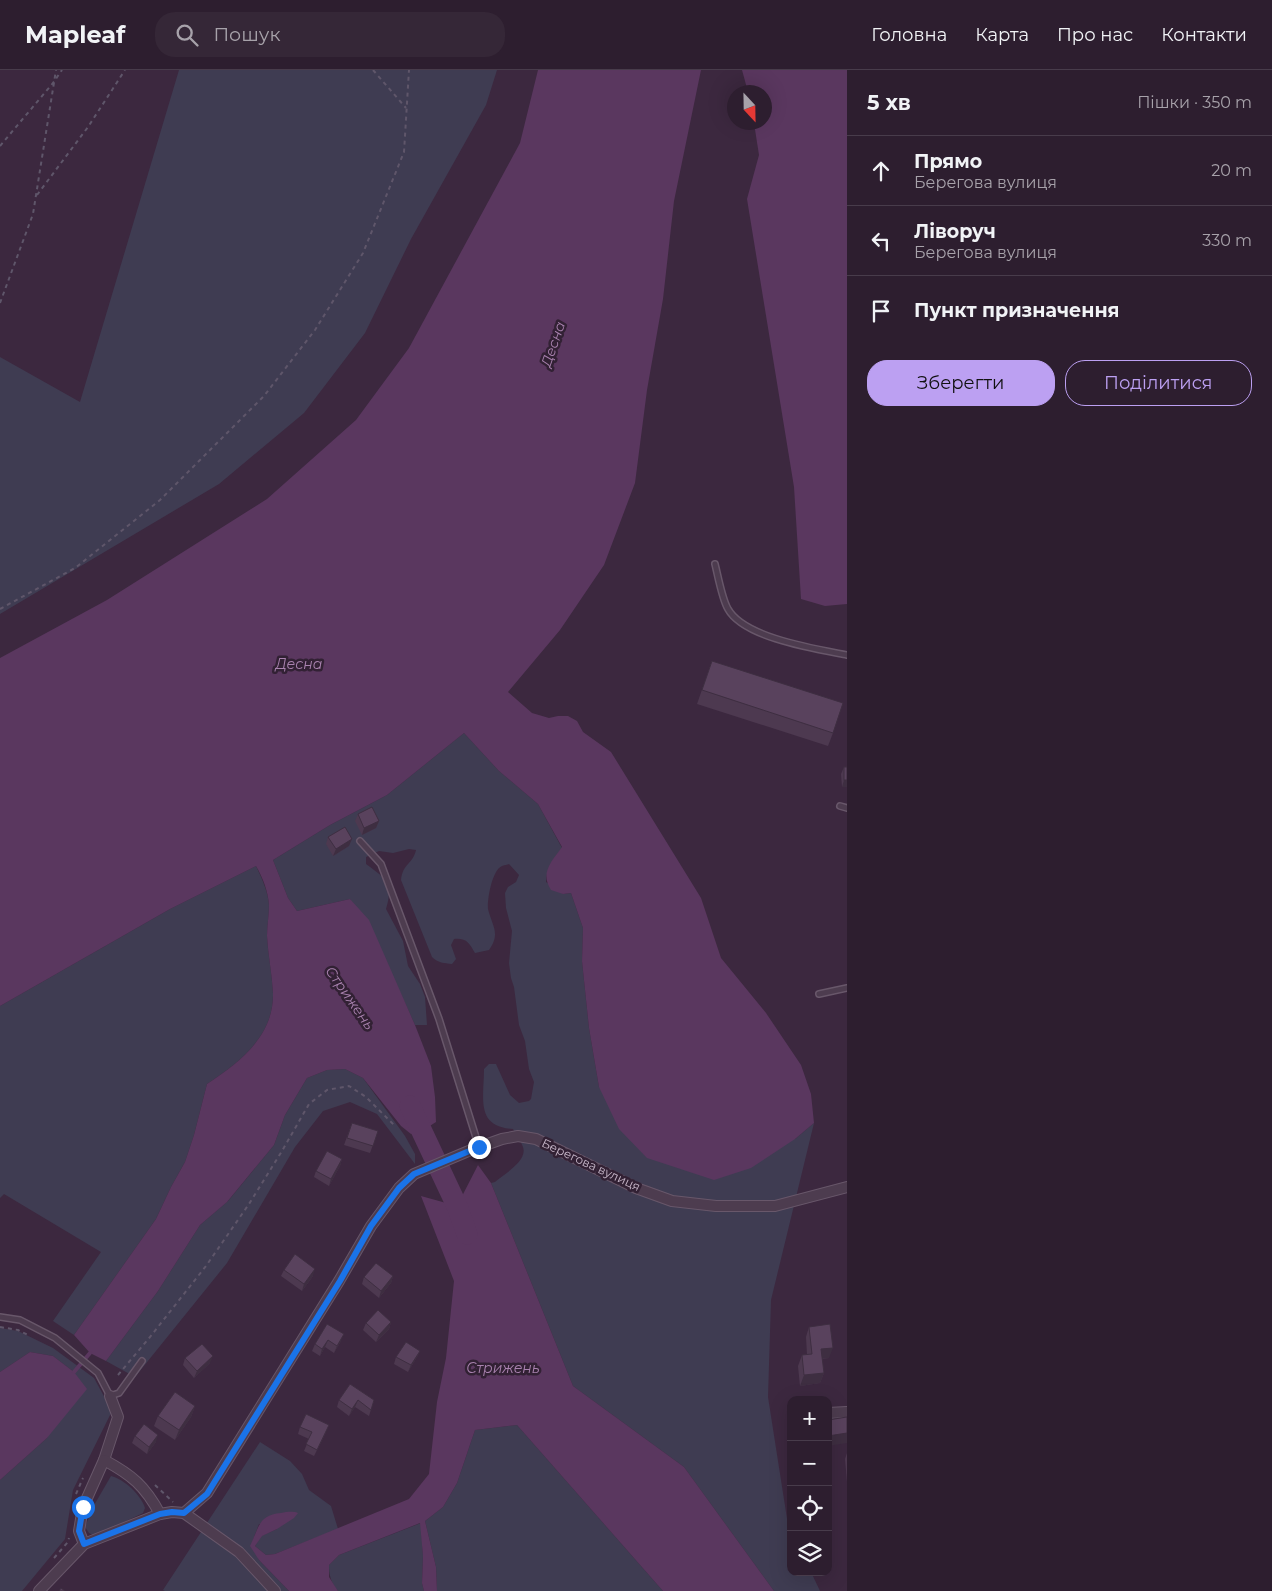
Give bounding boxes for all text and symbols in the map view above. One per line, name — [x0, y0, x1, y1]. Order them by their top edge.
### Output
search box — [155, 12, 505, 57]
text: Mapleaf — [25, 20, 125, 49]
icon: search — [173, 21, 201, 49]
text: Пошук — [213, 23, 280, 46]
text: Головна — [871, 24, 947, 46]
text: Карта — [975, 24, 1029, 46]
text: Про нас — [1057, 24, 1133, 46]
text: Контакти — [1161, 24, 1247, 46]
north arrow — [727, 85, 772, 130]
text: 5 хв — [867, 90, 911, 115]
text: Пішки · 350 m — [1137, 93, 1252, 112]
text: Прямо — [914, 150, 982, 173]
icon: ahead — [867, 157, 895, 185]
text: 20 m — [1211, 161, 1252, 180]
text: Берегова вулиця — [914, 173, 1057, 192]
text: Ліворуч — [914, 220, 996, 243]
icon: left — [867, 227, 895, 255]
text: 330 m — [1202, 231, 1252, 250]
text: Берегова вулиця — [914, 243, 1057, 262]
icon: arrive — [867, 297, 895, 325]
text: Пункт призначення — [914, 299, 1120, 322]
water label: Десна — [536, 319, 569, 371]
button: Зберегти — [867, 360, 1055, 406]
button: Поділитися — [1065, 360, 1252, 406]
water label: Десна — [274, 655, 322, 673]
water label: Стрижень — [322, 963, 378, 1033]
street label: Берегова вулиця — [539, 1135, 643, 1194]
route end — [468, 1136, 491, 1159]
water label: Стрижень — [466, 1359, 540, 1377]
map controls — [787, 1396, 832, 1576]
button: + — [787, 1396, 832, 1441]
button: − — [787, 1441, 832, 1486]
button: locate — [787, 1486, 832, 1531]
route start — [72, 1496, 95, 1519]
button: layers — [787, 1531, 832, 1576]

